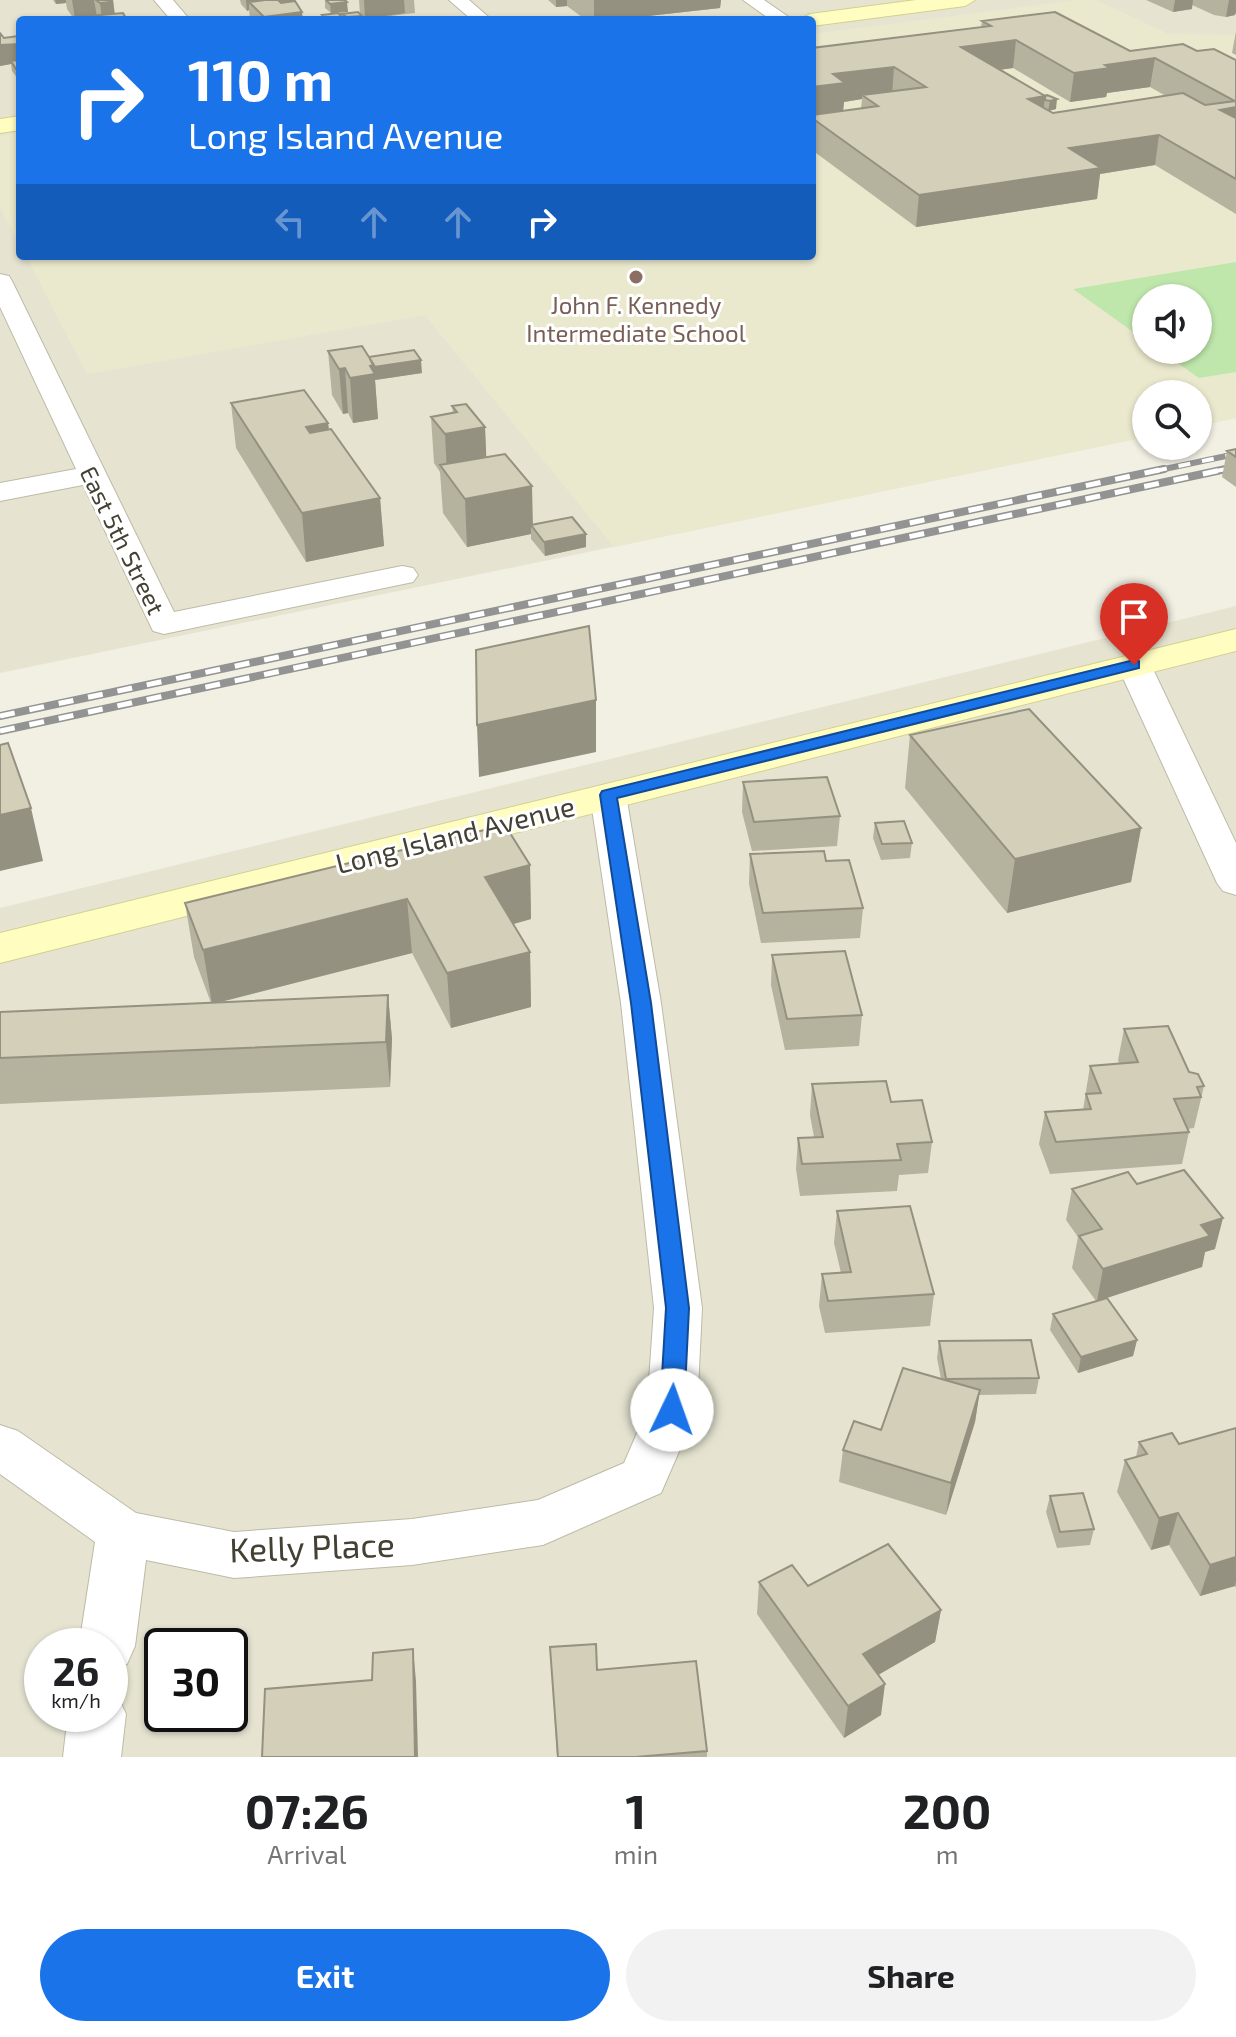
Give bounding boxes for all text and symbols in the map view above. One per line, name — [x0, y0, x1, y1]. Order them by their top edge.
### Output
text: 110 m — [188, 45, 333, 112]
icon: right — [56, 48, 160, 152]
text: Long Island Avenue — [188, 113, 503, 156]
icon: left — [268, 200, 312, 244]
icon: ahead — [352, 200, 396, 244]
icon: ahead — [436, 200, 480, 244]
icon: right — [520, 200, 564, 244]
marker: John F. Kennedy Intermediate School — [627, 268, 645, 286]
map controls — [1132, 284, 1212, 460]
button: sound — [1132, 284, 1212, 364]
place label: John F. Kennedy Intermediate School — [526, 290, 746, 347]
button: search — [1132, 380, 1212, 460]
street label: East 5th Street — [75, 461, 171, 619]
pin — [1100, 583, 1168, 665]
icon: arrive — [1112, 595, 1156, 639]
street label: Long Island Avenue — [332, 788, 578, 880]
position arrow — [630, 1368, 714, 1452]
street label: Kelly Place — [229, 1523, 395, 1569]
speed limit sign: 30 — [144, 1628, 248, 1732]
text: 26 — [53, 1646, 99, 1694]
text: km/h — [51, 1688, 101, 1712]
text: 07:26 — [245, 1781, 369, 1839]
text: 1 — [625, 1781, 646, 1839]
text: 200 — [903, 1781, 991, 1839]
text: Arrival — [267, 1838, 346, 1869]
text: min — [614, 1838, 658, 1869]
text: m — [936, 1838, 958, 1869]
button: Exit — [40, 1929, 610, 2021]
button: Share — [626, 1929, 1196, 2021]

